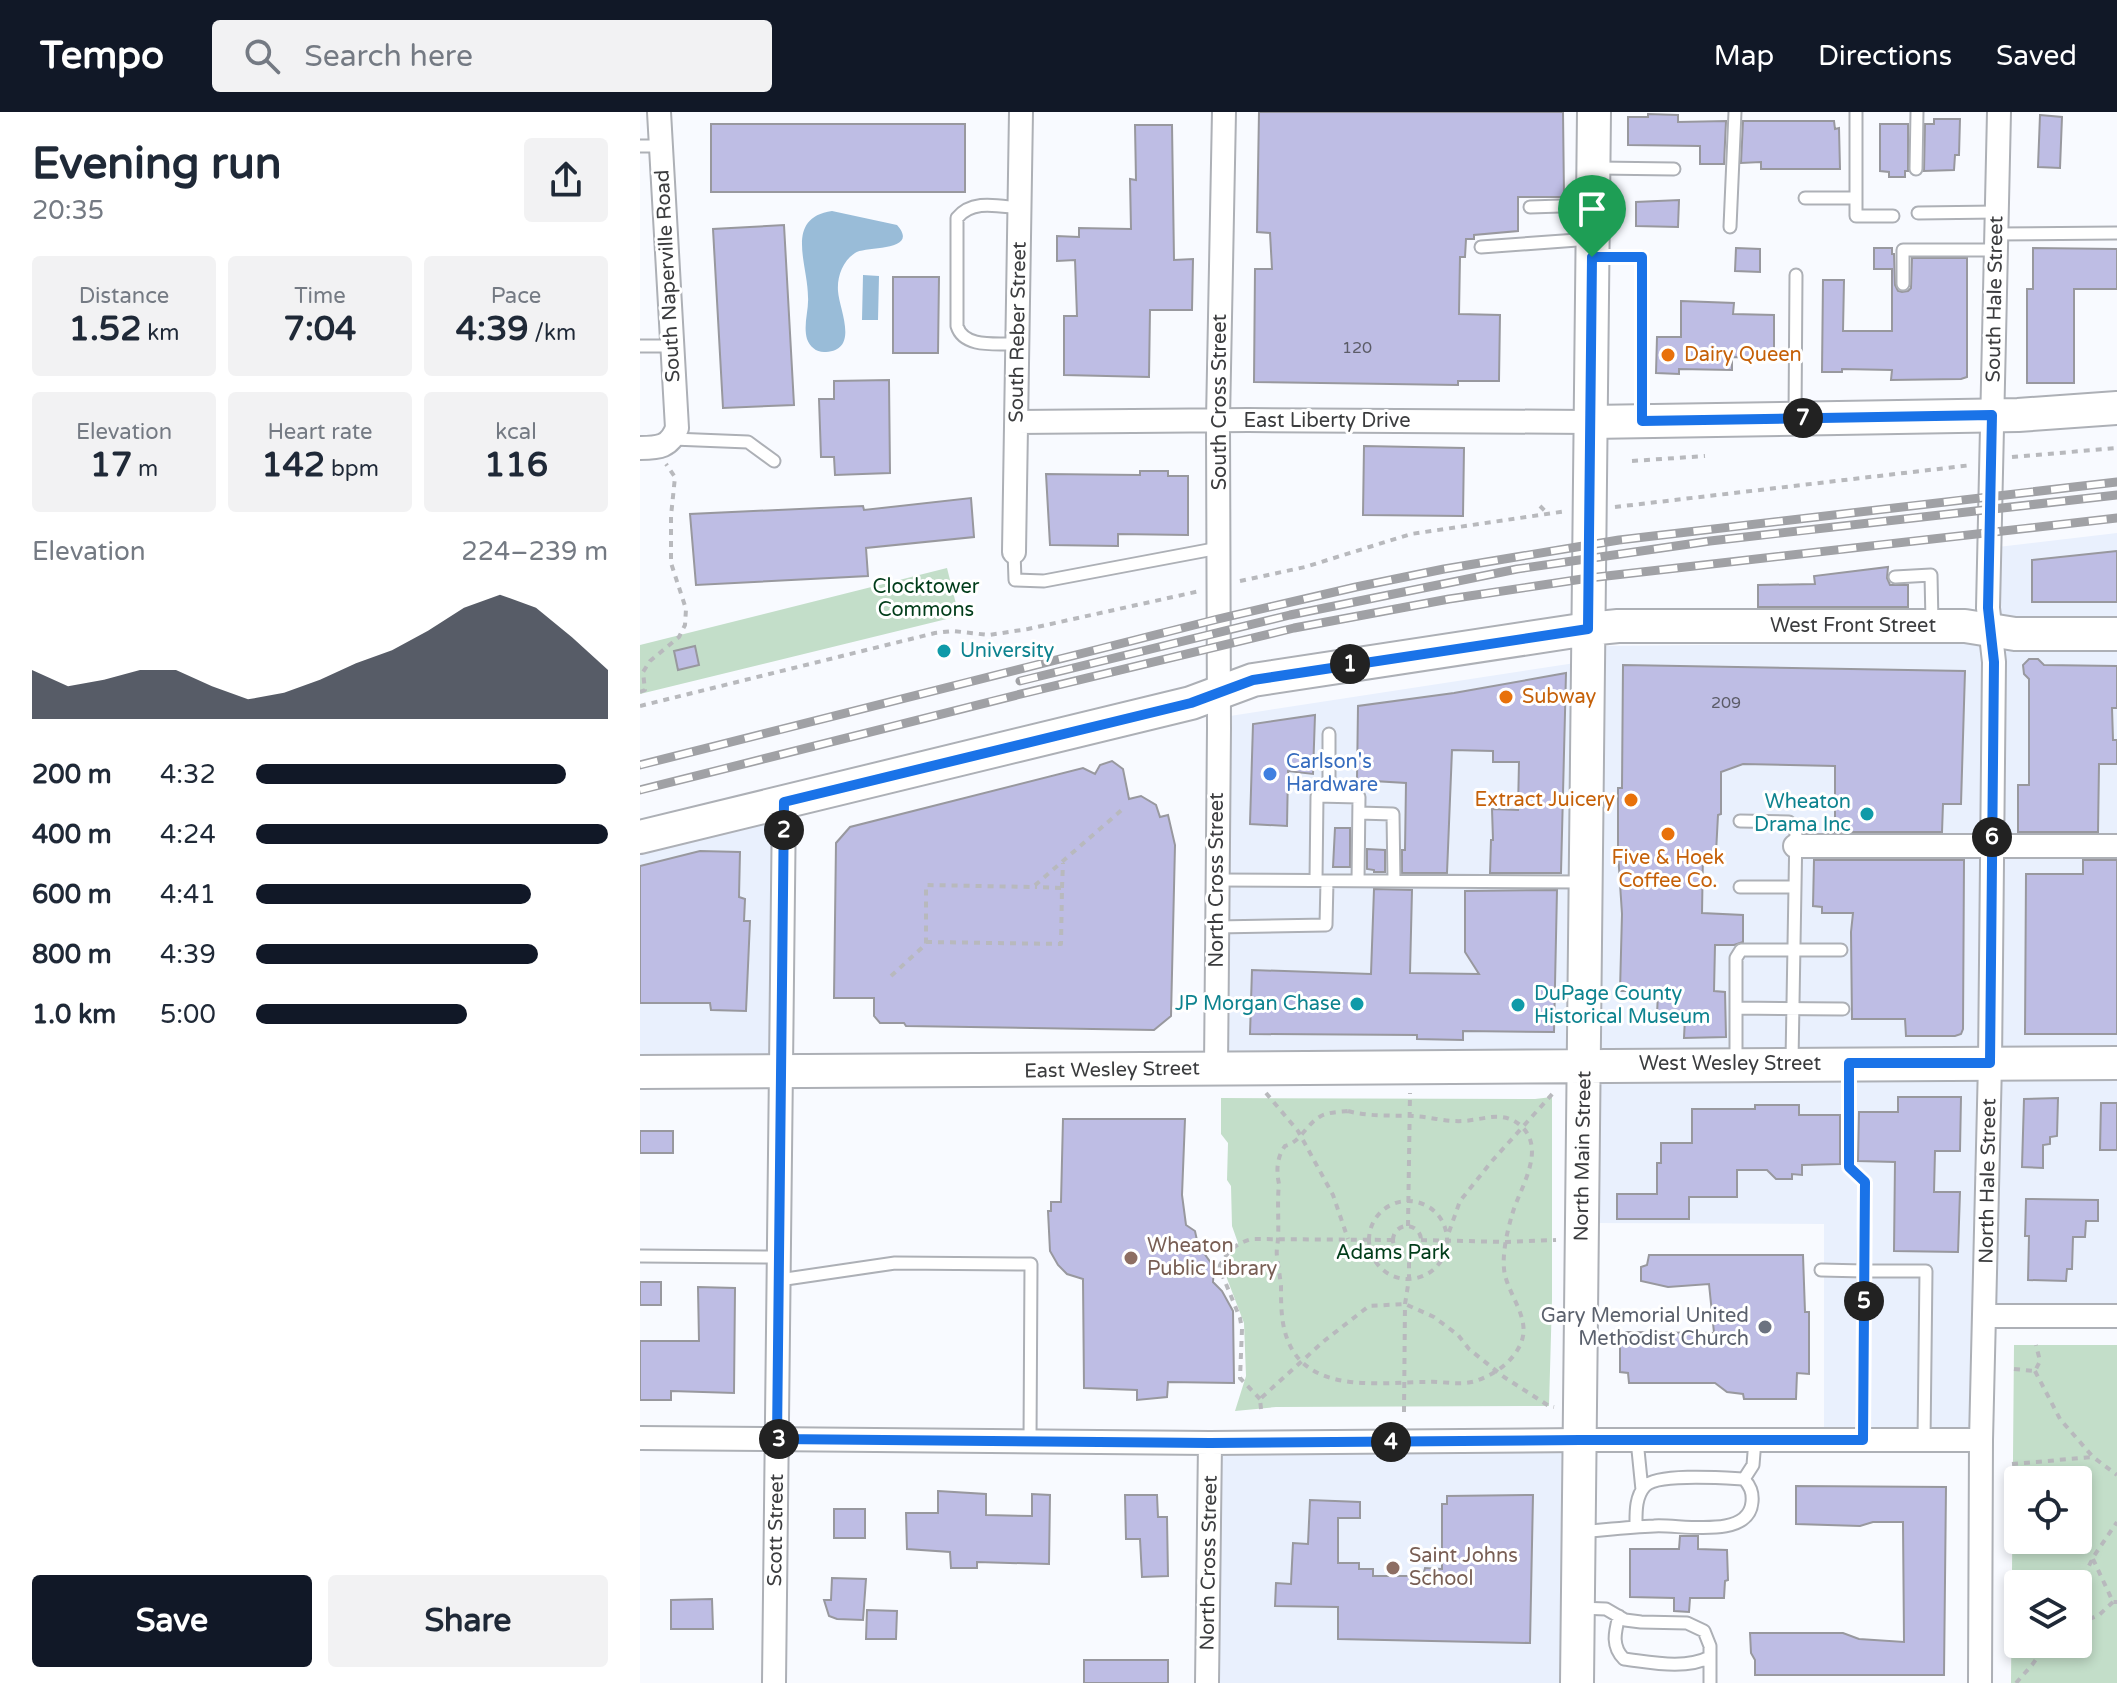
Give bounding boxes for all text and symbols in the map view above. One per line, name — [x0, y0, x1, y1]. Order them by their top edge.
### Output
search box — [212, 20, 772, 92]
text: Tempo — [40, 33, 164, 79]
icon: search — [240, 34, 284, 78]
text: Search here — [304, 38, 473, 75]
text: Map — [1714, 39, 1774, 73]
text: Directions — [1818, 39, 1952, 73]
text: Saved — [1996, 39, 2077, 73]
text: Evening run — [32, 138, 281, 191]
button: share — [524, 138, 608, 222]
street label: South Naperville Road — [650, 169, 686, 383]
pin — [1558, 175, 1626, 257]
icon: arrive — [1570, 187, 1614, 231]
text: 20:35 — [32, 195, 104, 226]
street label: South Hale Street — [1982, 215, 2008, 383]
street label: South Reber Street — [1004, 241, 1032, 423]
text: Distance — [79, 283, 169, 309]
text: Time — [294, 283, 346, 309]
text: Pace — [491, 283, 541, 309]
text: 1.52 — [69, 309, 142, 350]
text: 7:04 — [284, 309, 356, 350]
text: 4:39 — [456, 309, 529, 350]
street label: South Cross Street — [1208, 313, 1232, 490]
text: km — [142, 320, 179, 346]
text: /km — [529, 320, 576, 346]
house number: 120 — [1342, 338, 1372, 358]
place label: Dairy Queen — [1684, 343, 1802, 367]
marker: Dairy Queen — [1659, 346, 1677, 364]
pin: 7 — [1783, 398, 1823, 438]
text: 7 — [1796, 405, 1810, 431]
street label: East Liberty Drive — [1243, 409, 1411, 433]
text: Elevation — [76, 419, 172, 445]
text: Heart rate — [268, 419, 372, 445]
text: kcal — [495, 419, 537, 445]
text: 17 — [90, 445, 132, 486]
text: 142 — [261, 445, 325, 486]
text: 116 — [484, 445, 548, 486]
text: m — [132, 456, 158, 482]
text: bpm — [325, 456, 379, 482]
text: Elevation — [32, 536, 146, 567]
text: 224–239 m — [461, 536, 608, 567]
park label: Clocktower Commons — [873, 575, 980, 622]
street label: West Front Street — [1770, 614, 1936, 638]
place label: University — [960, 639, 1055, 663]
marker: University — [935, 642, 953, 660]
pin: 1 — [1330, 644, 1370, 684]
text: 1 — [1343, 651, 1357, 677]
place label: Subway — [1522, 685, 1597, 709]
marker: Subway — [1497, 688, 1515, 706]
house number: 209 — [1711, 693, 1741, 713]
place label: Carlson's Hardware — [1286, 750, 1378, 797]
text: 200 m — [32, 759, 112, 790]
text: 4:32 — [160, 759, 216, 790]
marker: Carlson's Hardware — [1261, 765, 1279, 783]
place label: Extract Juicery — [1475, 788, 1615, 812]
place label: Wheaton Drama Inc — [1754, 790, 1851, 837]
marker: Extract Juicery — [1622, 791, 1640, 809]
street label: North Cross Street — [1205, 792, 1229, 968]
marker: Wheaton Drama Inc — [1858, 805, 1876, 823]
pin: 2 — [764, 810, 804, 850]
text: 2 — [777, 817, 791, 843]
pin: 6 — [1972, 817, 2012, 857]
text: 400 m — [32, 819, 112, 850]
text: 4:24 — [160, 819, 216, 850]
text: 6 — [1985, 824, 1999, 850]
marker: Five & Hoek Coffee Co. — [1659, 825, 1677, 843]
place label: Five & Hoek Coffee Co. — [1612, 846, 1725, 893]
text: 600 m — [32, 879, 112, 910]
text: 4:41 — [160, 879, 216, 910]
text: 800 m — [32, 939, 112, 970]
text: 4:39 — [160, 939, 216, 970]
place label: DuPage County Historical Museum — [1534, 982, 1710, 1029]
place label: JP Morgan Chase — [1175, 992, 1341, 1016]
marker: JP Morgan Chase — [1348, 995, 1366, 1013]
marker: DuPage County Historical Museum — [1509, 996, 1527, 1014]
text: 1.0 km — [32, 999, 116, 1030]
text: 5:00 — [160, 999, 216, 1030]
street label: West Wesley Street — [1639, 1052, 1822, 1076]
street label: East Wesley Street — [1024, 1056, 1200, 1084]
street label: North Main Street — [1570, 1070, 1596, 1242]
street label: North Hale Street — [1975, 1098, 2001, 1264]
place label: Wheaton Public Library — [1147, 1234, 1278, 1281]
park label: Adams Park — [1336, 1241, 1450, 1265]
marker: Wheaton Public Library — [1122, 1249, 1140, 1267]
pin: 5 — [1844, 1281, 1884, 1321]
text: 5 — [1857, 1288, 1871, 1314]
place label: Gary Memorial United Methodist Church — [1541, 1304, 1749, 1351]
marker: Gary Memorial United Methodist Church — [1756, 1318, 1774, 1336]
pin: 3 — [759, 1419, 799, 1459]
pin: 4 — [1371, 1422, 1411, 1462]
text: 3 — [772, 1426, 786, 1452]
text: 4 — [1384, 1429, 1398, 1455]
map controls — [2004, 1466, 2092, 1658]
button: locate — [2004, 1466, 2092, 1554]
street label: Scott Street — [763, 1473, 789, 1587]
street label: North Cross Street — [1195, 1475, 1223, 1651]
place label: Saint Johns School — [1409, 1544, 1518, 1591]
marker: Saint Johns School — [1384, 1559, 1402, 1577]
button: layers — [2004, 1570, 2092, 1658]
button: Save — [32, 1575, 312, 1667]
button: Share — [328, 1575, 608, 1667]

